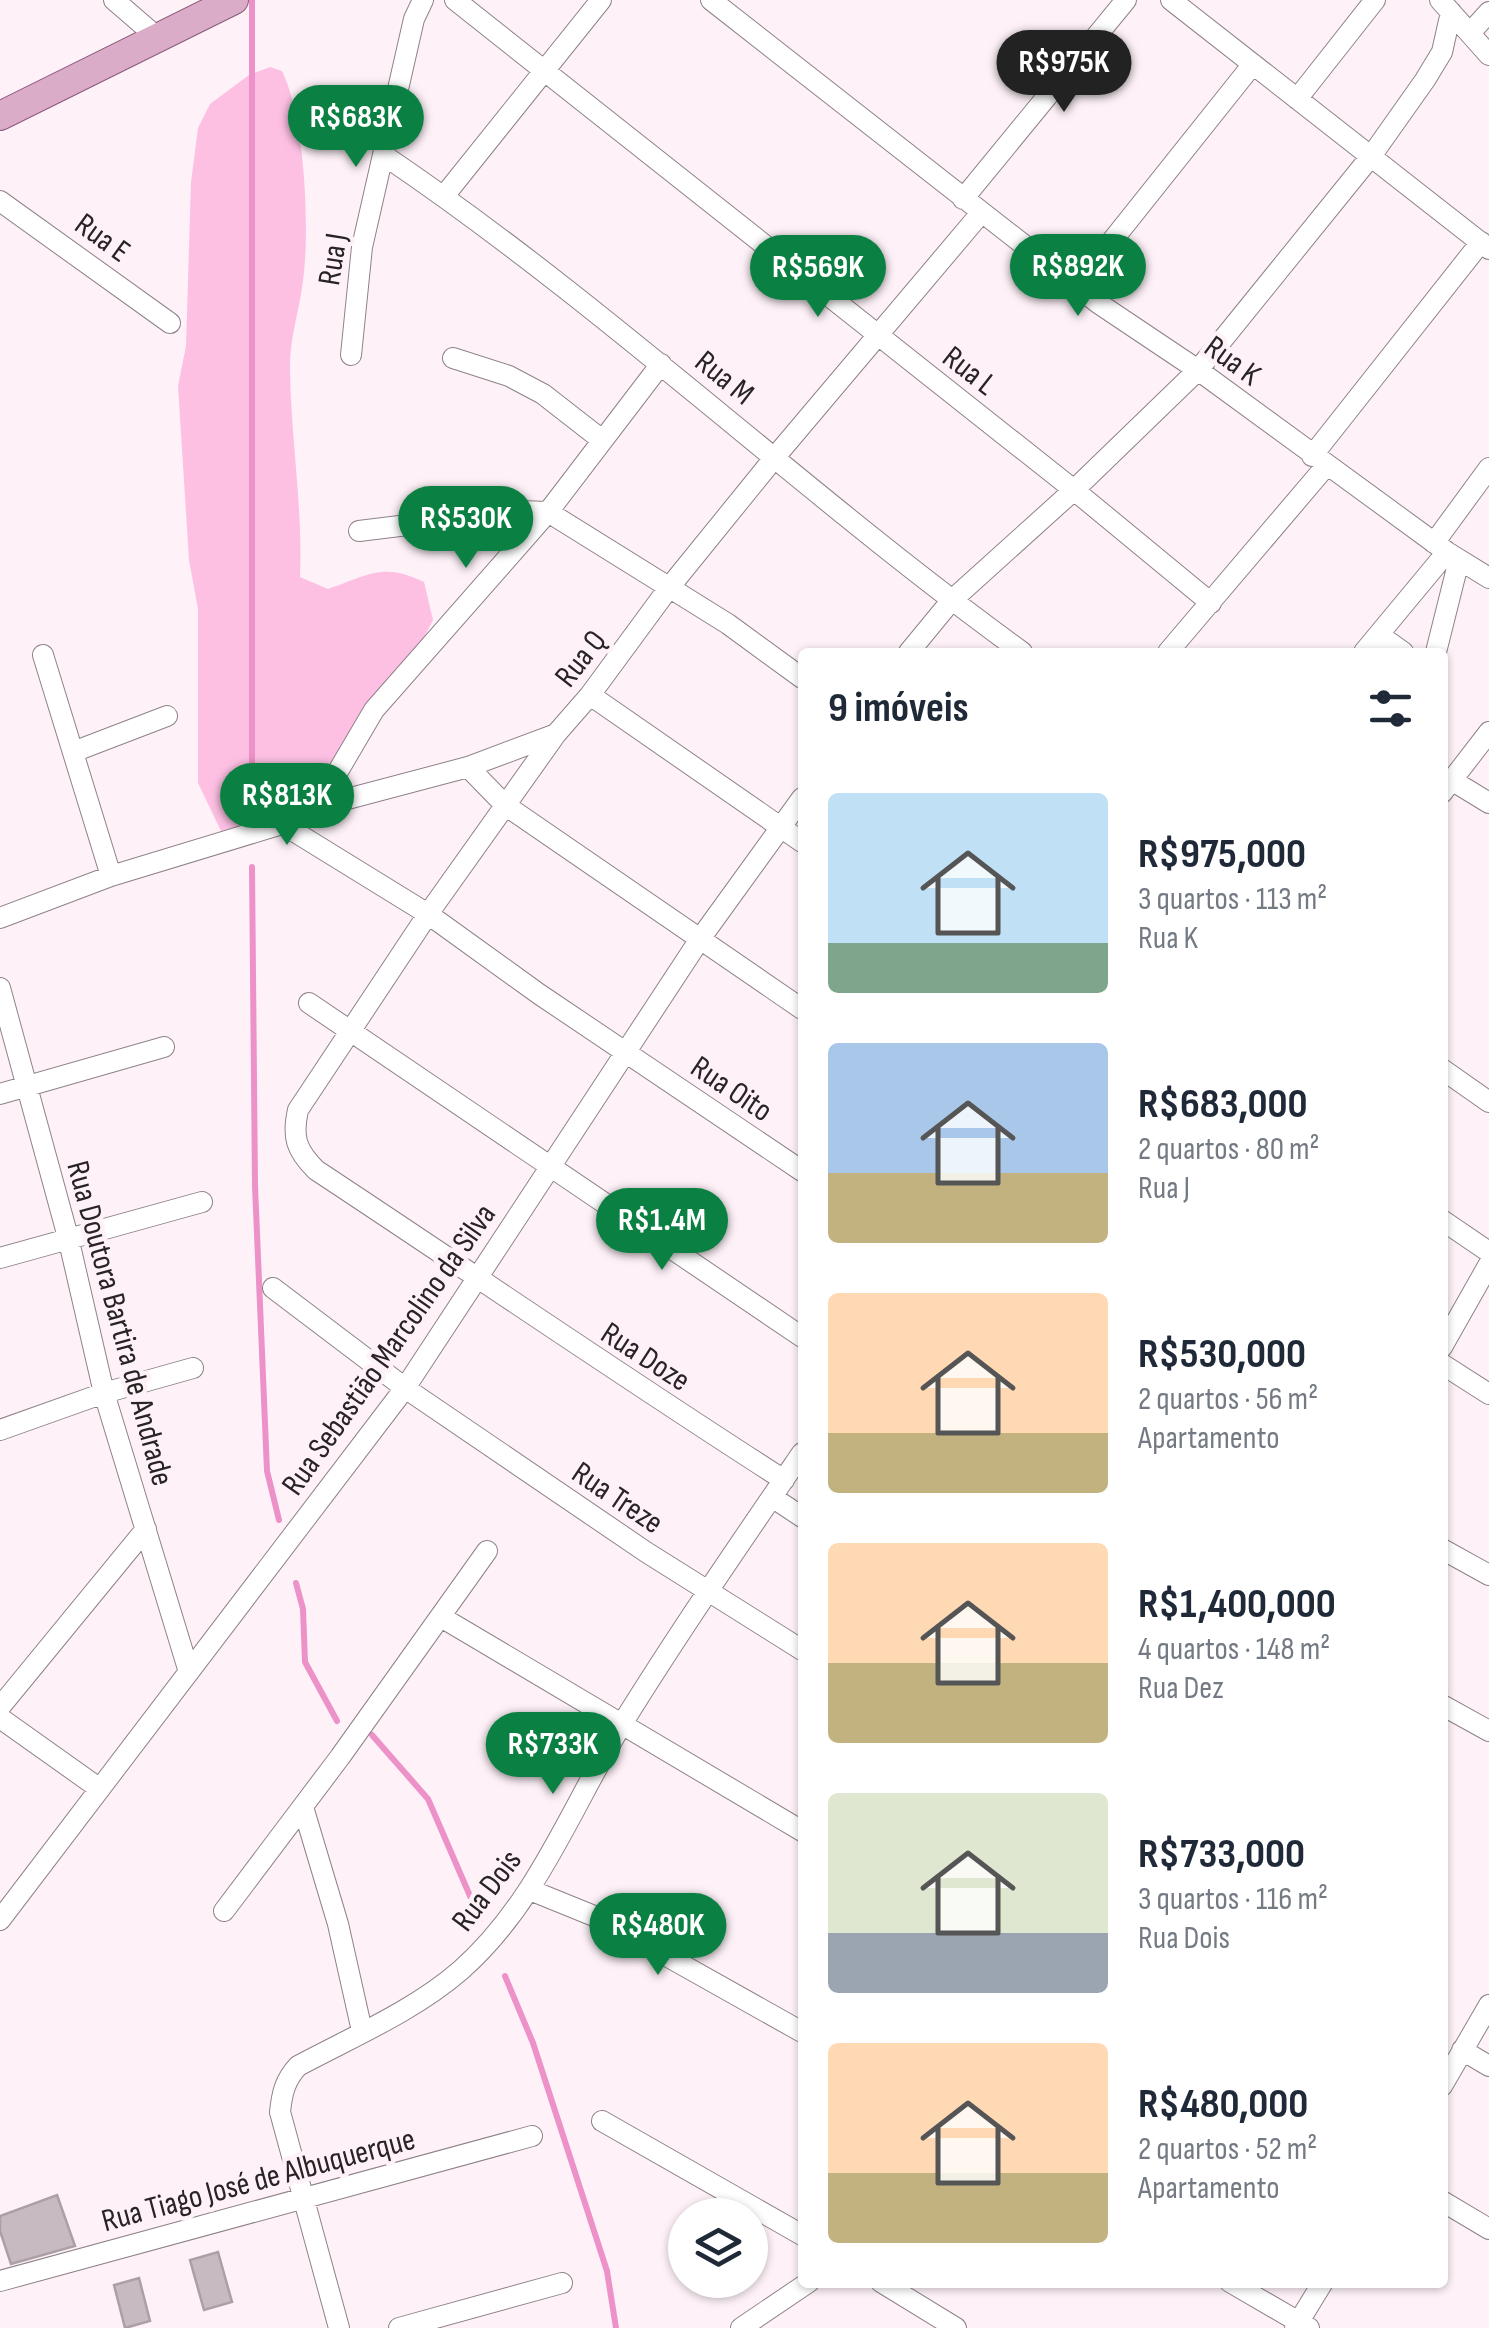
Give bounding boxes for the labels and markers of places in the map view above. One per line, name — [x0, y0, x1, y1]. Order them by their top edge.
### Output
pin: R$975K — [983, 30, 1145, 115]
pin: R$683K — [275, 85, 437, 170]
pin: R$892K — [997, 234, 1159, 319]
pin: R$569K — [737, 235, 899, 320]
pin: R$530K — [385, 486, 547, 571]
pin: R$813K — [206, 763, 368, 848]
pin: R$1.4M — [581, 1188, 743, 1273]
pin: R$733K — [472, 1712, 634, 1797]
pin: R$480K — [577, 1893, 739, 1978]

